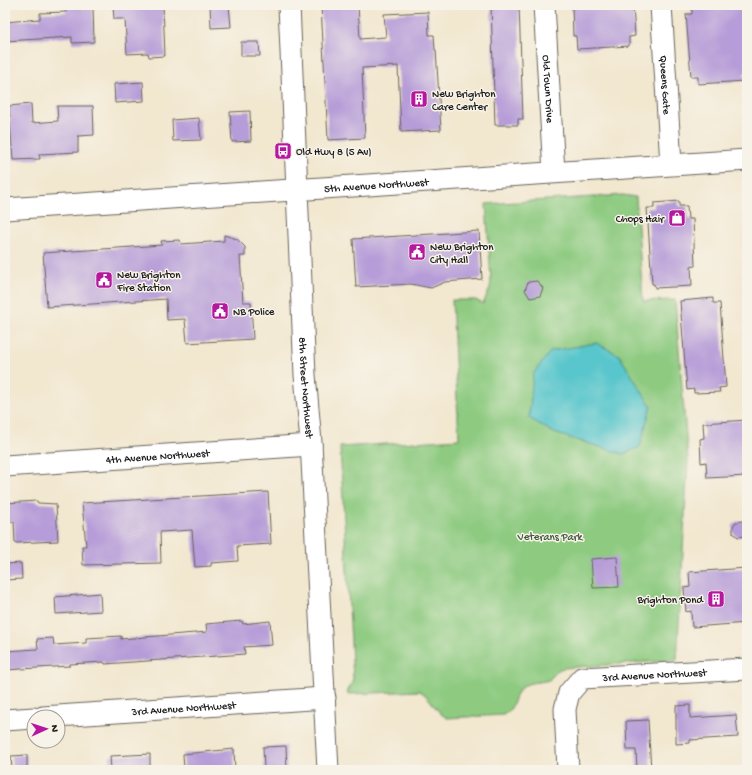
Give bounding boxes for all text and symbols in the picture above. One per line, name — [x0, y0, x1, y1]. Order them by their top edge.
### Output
street label: Old Town Drive — [539, 54, 555, 124]
street label: Queens Gate — [656, 55, 672, 115]
building icon: New Brighton Care Center — [409, 89, 429, 109]
place label: New Brighton Care Center — [432, 89, 496, 114]
bus stop icon: Old Hwy 8 (5 Av) — [273, 141, 293, 161]
place label: Old Hwy 8 (5 Av) — [296, 147, 372, 159]
street label: 5th Avenue Northwest — [324, 177, 430, 196]
shop icon: Chops Hair — [667, 208, 687, 228]
place label: Chops Hair — [616, 214, 665, 226]
public building icon: New Brighton City Hall — [407, 242, 427, 262]
place label: New Brighton City Hall — [430, 242, 494, 267]
public building icon: New Brighton Fire Station — [94, 270, 114, 290]
place label: New Brighton Fire Station — [116, 270, 181, 295]
public building icon: NB Police — [210, 301, 230, 321]
place label: NB Police — [233, 307, 275, 319]
street label: 8th Street Northwest — [295, 337, 315, 440]
street label: 4th Avenue Northwest — [105, 448, 212, 467]
park label: Veterans Park — [517, 532, 584, 544]
building icon: Brighton Pond — [706, 589, 726, 609]
place label: Brighton Pond — [636, 595, 705, 607]
street label: 3rd Avenue Northwest — [601, 667, 709, 685]
street label: 3rd Avenue Northwest — [130, 700, 238, 719]
north arrow — [26, 709, 66, 749]
text: N — [48, 725, 60, 732]

